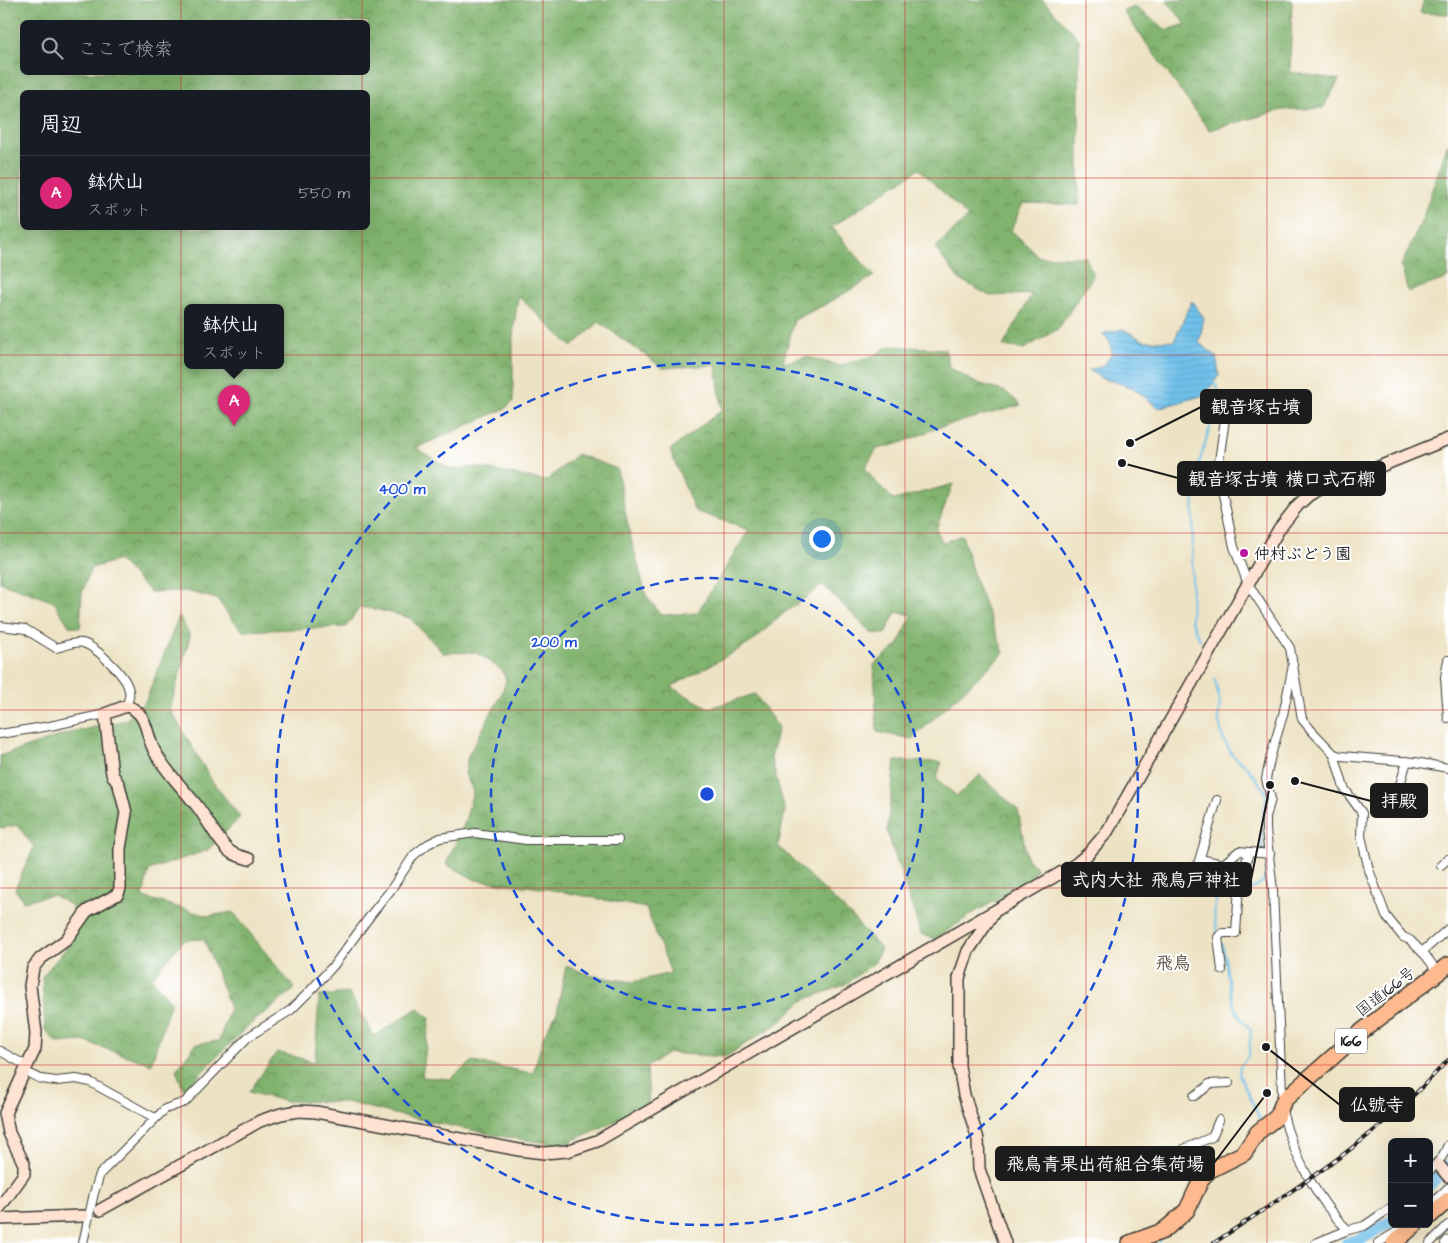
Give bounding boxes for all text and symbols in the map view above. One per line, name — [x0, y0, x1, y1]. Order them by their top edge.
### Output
search box — [20, 20, 370, 75]
icon: search — [38, 34, 66, 62]
text: ここで検索 — [78, 36, 173, 63]
text: 周辺 — [40, 110, 82, 139]
text: 鉢伏山 — [87, 169, 144, 196]
text: A — [51, 182, 61, 204]
text: 550 m — [298, 182, 350, 204]
text: スポット — [87, 199, 151, 221]
popup — [184, 304, 284, 369]
text: 鉢伏山 — [202, 312, 259, 339]
text: スポット — [202, 342, 266, 364]
pin: A — [218, 385, 250, 426]
callout: 観音塚古墳 — [1201, 390, 1311, 423]
text: 観音塚古墳 — [1211, 395, 1301, 420]
callout: 観音塚古墳 横口式石槨 — [1178, 462, 1385, 495]
text: 観音塚古墳 横口式石槨 — [1188, 467, 1376, 492]
text: 400 m — [379, 479, 426, 500]
your location — [809, 526, 835, 552]
place label: 仲村ぶどう園 — [1254, 543, 1351, 565]
marker: 仲村ぶどう園 — [1238, 547, 1250, 559]
text: 200 m — [530, 632, 577, 653]
callout: 拝殿 — [1371, 784, 1427, 817]
centre of rings — [698, 785, 716, 803]
text: 拝殿 — [1381, 789, 1417, 814]
callout: 式内大社 飛鳥戸神社 — [1062, 863, 1251, 896]
text: 式内大社 飛鳥戸神社 — [1071, 868, 1241, 893]
district label: 飛鳥 — [1155, 951, 1191, 976]
street label: 国道166号 — [1351, 962, 1420, 1022]
road number: 166 — [1335, 1028, 1367, 1054]
callout: 仏號寺 — [1340, 1088, 1414, 1121]
text: 仏號寺 — [1350, 1093, 1404, 1118]
map controls — [1388, 1138, 1433, 1228]
button: + — [1388, 1138, 1433, 1183]
callout: 飛鳥青果出荷組合集荷場 — [996, 1147, 1214, 1180]
text: 飛鳥青果出荷組合集荷場 — [1006, 1152, 1204, 1177]
button: − — [1388, 1183, 1433, 1228]

